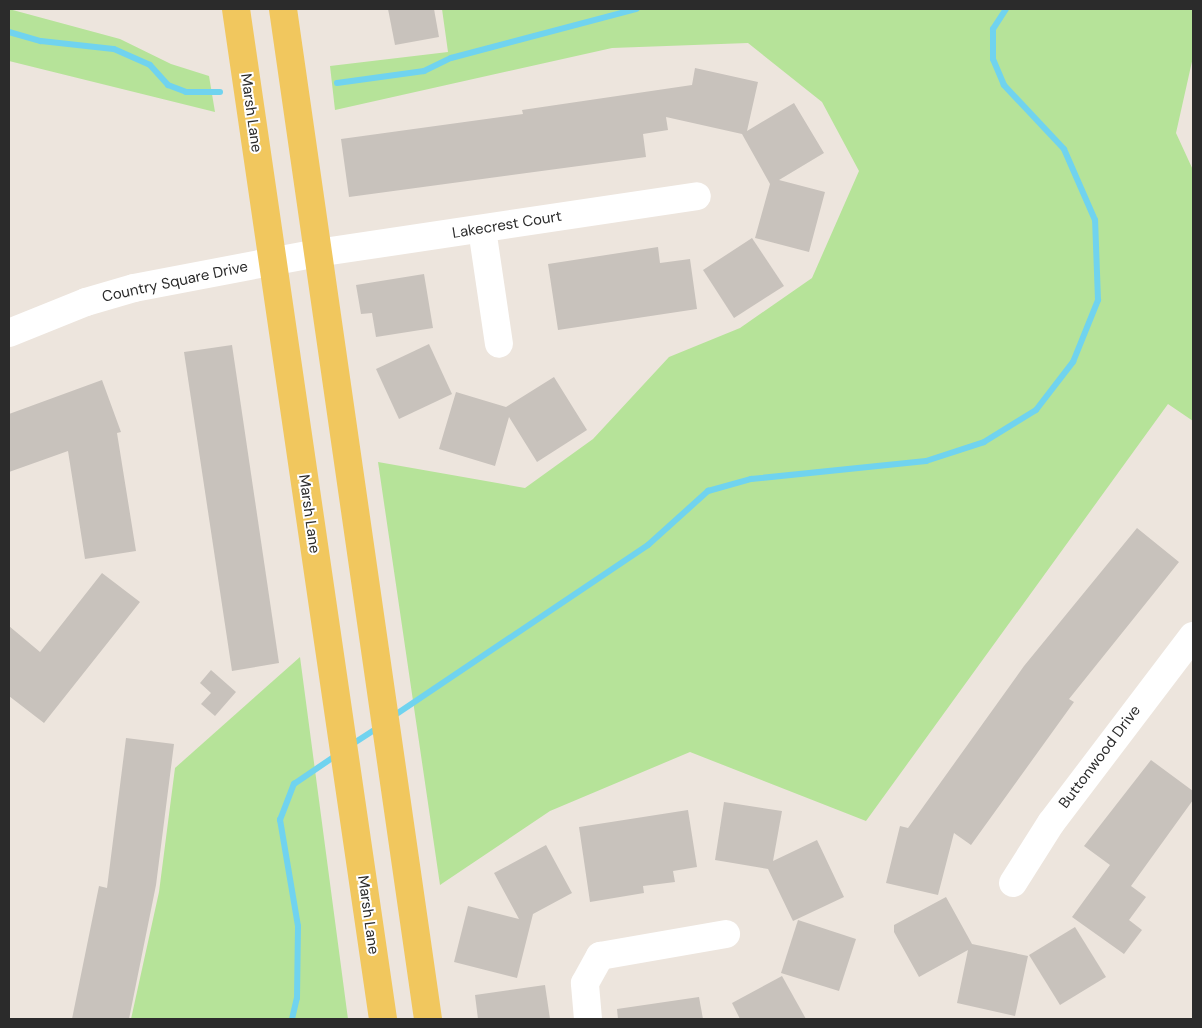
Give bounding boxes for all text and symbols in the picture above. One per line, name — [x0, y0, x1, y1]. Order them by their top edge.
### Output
street label: Marsh Lane — [237, 72, 265, 154]
street label: Lakecrest Court — [451, 207, 563, 243]
street label: Country Square Drive — [100, 258, 250, 306]
street label: Marsh Lane — [295, 473, 323, 555]
street label: Buttonwood Drive — [1055, 702, 1145, 812]
street label: Marsh Lane — [354, 874, 382, 956]

